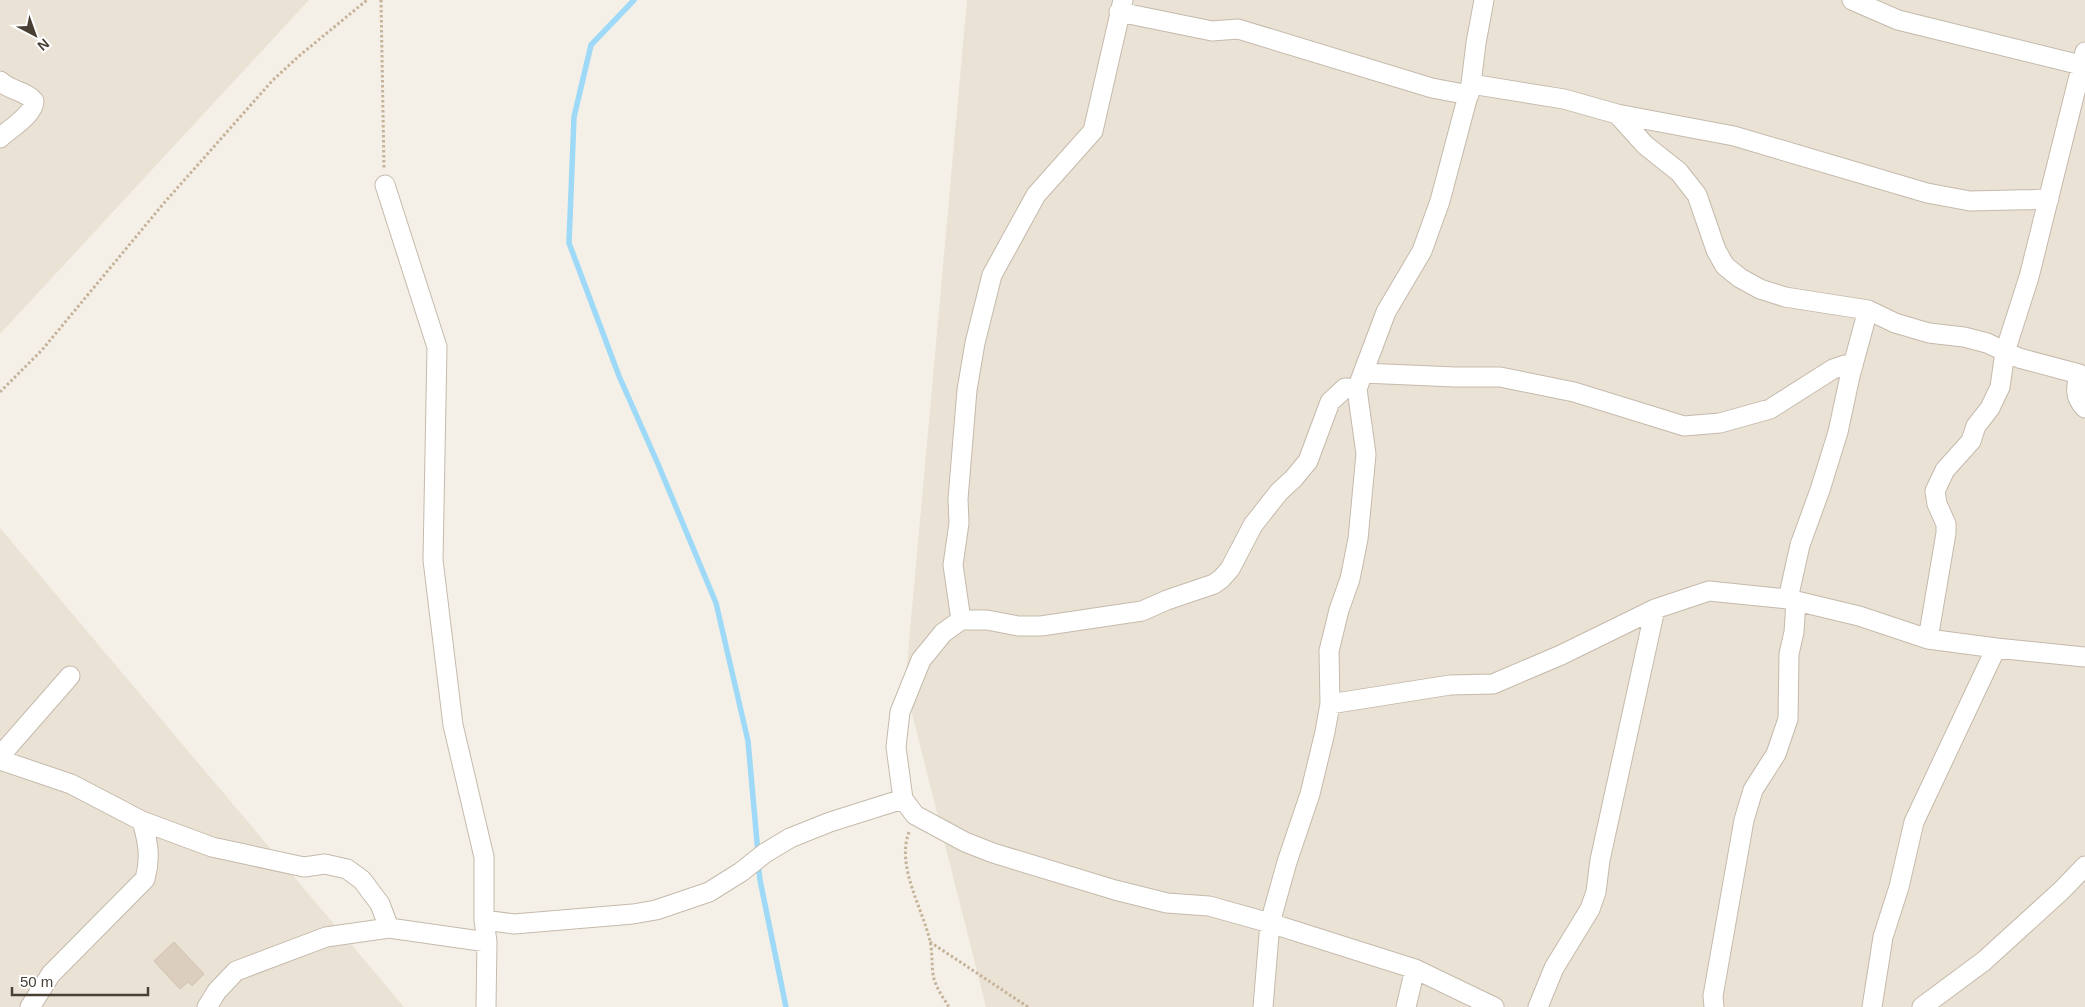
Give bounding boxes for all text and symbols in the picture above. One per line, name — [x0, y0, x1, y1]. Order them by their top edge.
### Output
north arrow — [10, 10, 60, 60]
text: N — [34, 35, 53, 54]
scale bar — [12, 964, 149, 996]
text: 50 m — [20, 973, 53, 990]

